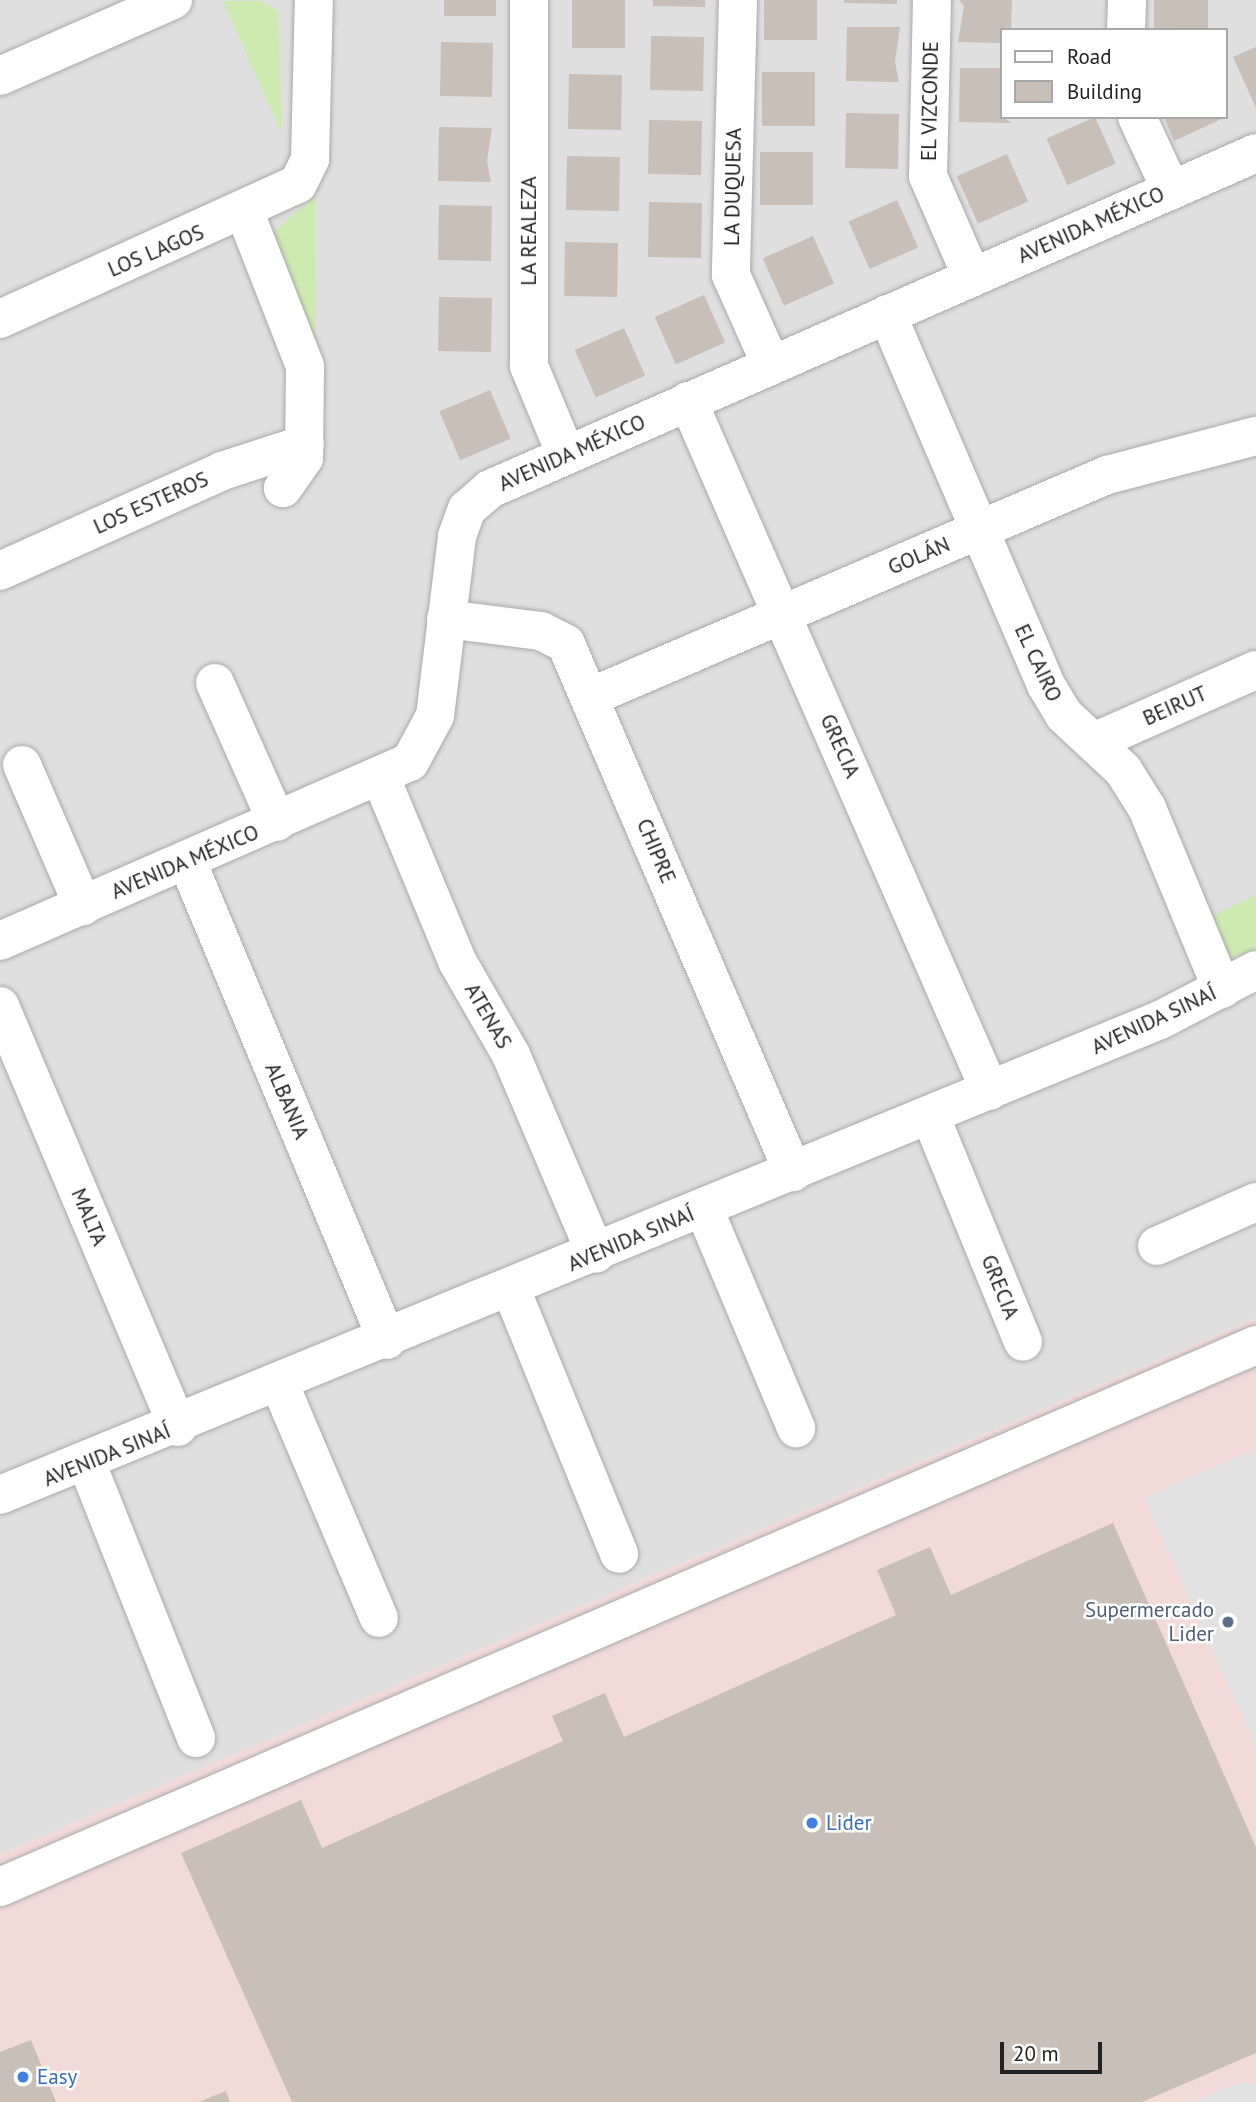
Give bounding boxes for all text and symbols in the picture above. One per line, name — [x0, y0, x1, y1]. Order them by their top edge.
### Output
legend — [1000, 28, 1228, 119]
street label: EL VIZCONDE — [916, 40, 944, 162]
text: Road — [1067, 43, 1111, 70]
text: Building — [1067, 78, 1142, 105]
street label: LA DUQUESA — [719, 127, 747, 247]
street label: LA REALEZA — [516, 176, 542, 286]
street label: AVENIDA MÉXICO — [1013, 181, 1169, 269]
street label: LOS LAGOS — [104, 220, 208, 282]
street label: AVENIDA MÉXICO — [494, 409, 650, 497]
street label: LOS ESTEROS — [90, 466, 212, 540]
street label: GOLÁN — [884, 532, 954, 580]
street label: EL CAIRO — [1009, 620, 1067, 706]
street label: BEIRUT — [1139, 681, 1211, 731]
street label: GRECIA — [815, 710, 865, 782]
street label: CHIPRE — [631, 815, 681, 887]
street label: AVENIDA MÉXICO — [107, 819, 263, 905]
street label: ATENAS — [459, 979, 517, 1053]
street label: AVENIDA SINAÍ — [1087, 980, 1221, 1060]
street label: ALBANIA — [260, 1059, 314, 1143]
street label: MALTA — [66, 1185, 112, 1249]
street label: AVENIDA SINAÍ — [564, 1201, 698, 1277]
street label: GRECIA — [976, 1251, 1024, 1323]
street label: AVENIDA SINAÍ — [39, 1418, 175, 1492]
place label: Supermercado Lider — [1085, 1597, 1214, 1647]
marker: Supermercado Lider — [1220, 1614, 1236, 1630]
place label: Lider — [826, 1810, 872, 1836]
marker: Lider — [804, 1815, 820, 1831]
scale bar — [1004, 2028, 1106, 2072]
text: 20 m — [1013, 2040, 1059, 2067]
place label: Easy — [37, 2064, 77, 2090]
marker: Easy — [15, 2069, 31, 2085]

